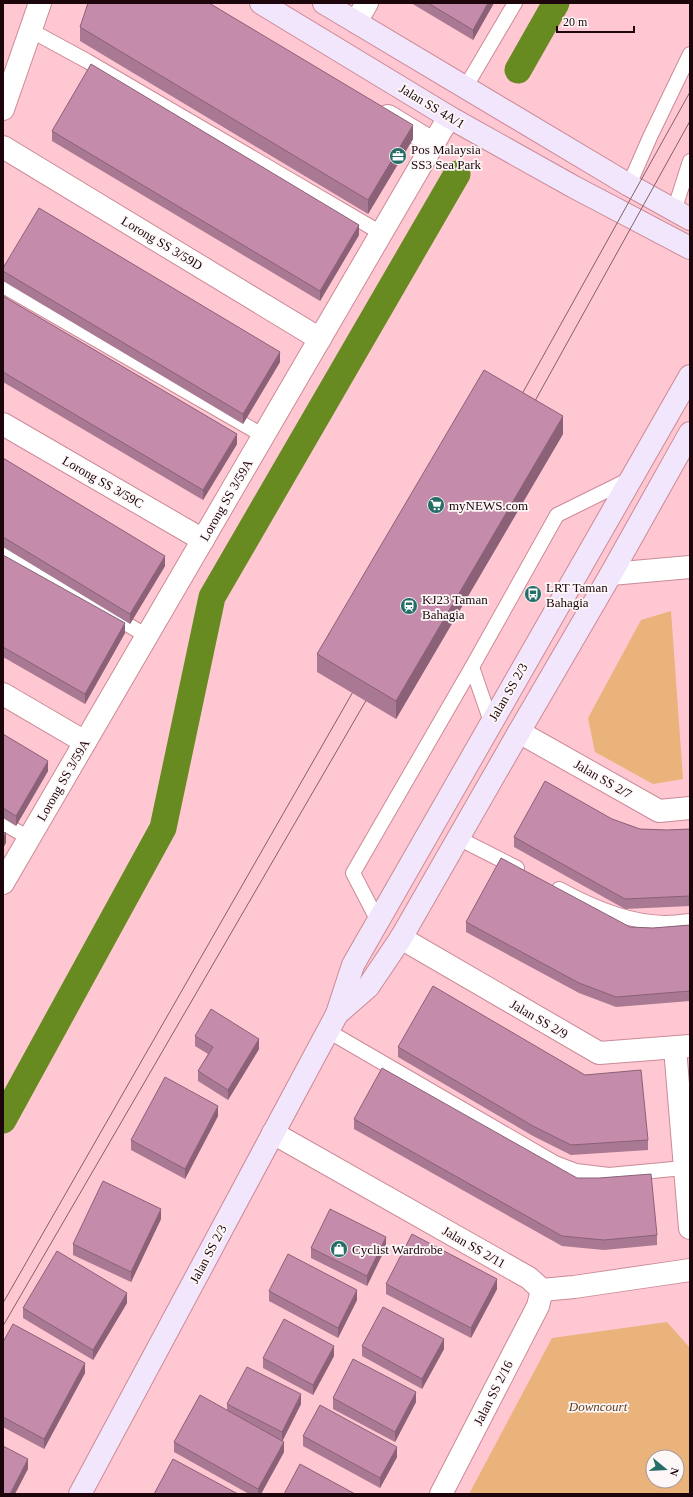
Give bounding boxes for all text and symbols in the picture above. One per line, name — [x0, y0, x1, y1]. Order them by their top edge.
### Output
scale bar — [557, 8, 634, 34]
text: 20 m — [563, 15, 588, 29]
street label: Jalan SS 4A/1 — [397, 81, 467, 131]
place label: Pos Malaysia SS3 Sea Park — [411, 142, 482, 172]
office icon: Pos Malaysia SS3 Sea Park — [388, 146, 408, 166]
street label: Lorong SS 3/59D — [119, 213, 205, 273]
street label: Lorong SS 3/59C — [60, 453, 146, 511]
street label: Lorong SS 3/59A — [197, 456, 256, 543]
supermarket icon: myNEWS.com — [426, 495, 446, 515]
place label: myNEWS.com — [449, 498, 528, 513]
place label: LRT Taman Bahagia — [546, 580, 608, 610]
bus stop icon: LRT Taman Bahagia — [523, 584, 543, 604]
place label: KJ23 Taman Bahagia — [422, 592, 488, 622]
station icon: KJ23 Taman Bahagia — [399, 596, 419, 616]
street label: Jalan SS 2/3 — [485, 660, 531, 724]
street label: Lorong SS 3/59A — [34, 736, 93, 823]
street label: Jalan SS 2/7 — [571, 756, 635, 802]
street label: Jalan SS 2/9 — [507, 996, 571, 1042]
street label: Jalan SS 2/3 — [186, 1222, 230, 1286]
street label: Jalan SS 2/11 — [440, 1223, 508, 1271]
shop icon: Cyclist Wardrobe — [329, 1239, 349, 1259]
place label: Cyclist Wardrobe — [352, 1242, 443, 1257]
street label: Jalan SS 2/16 — [470, 1358, 516, 1428]
park label: Downcourt — [568, 1399, 628, 1414]
north arrow — [645, 1449, 685, 1489]
text: N — [668, 1466, 681, 1478]

